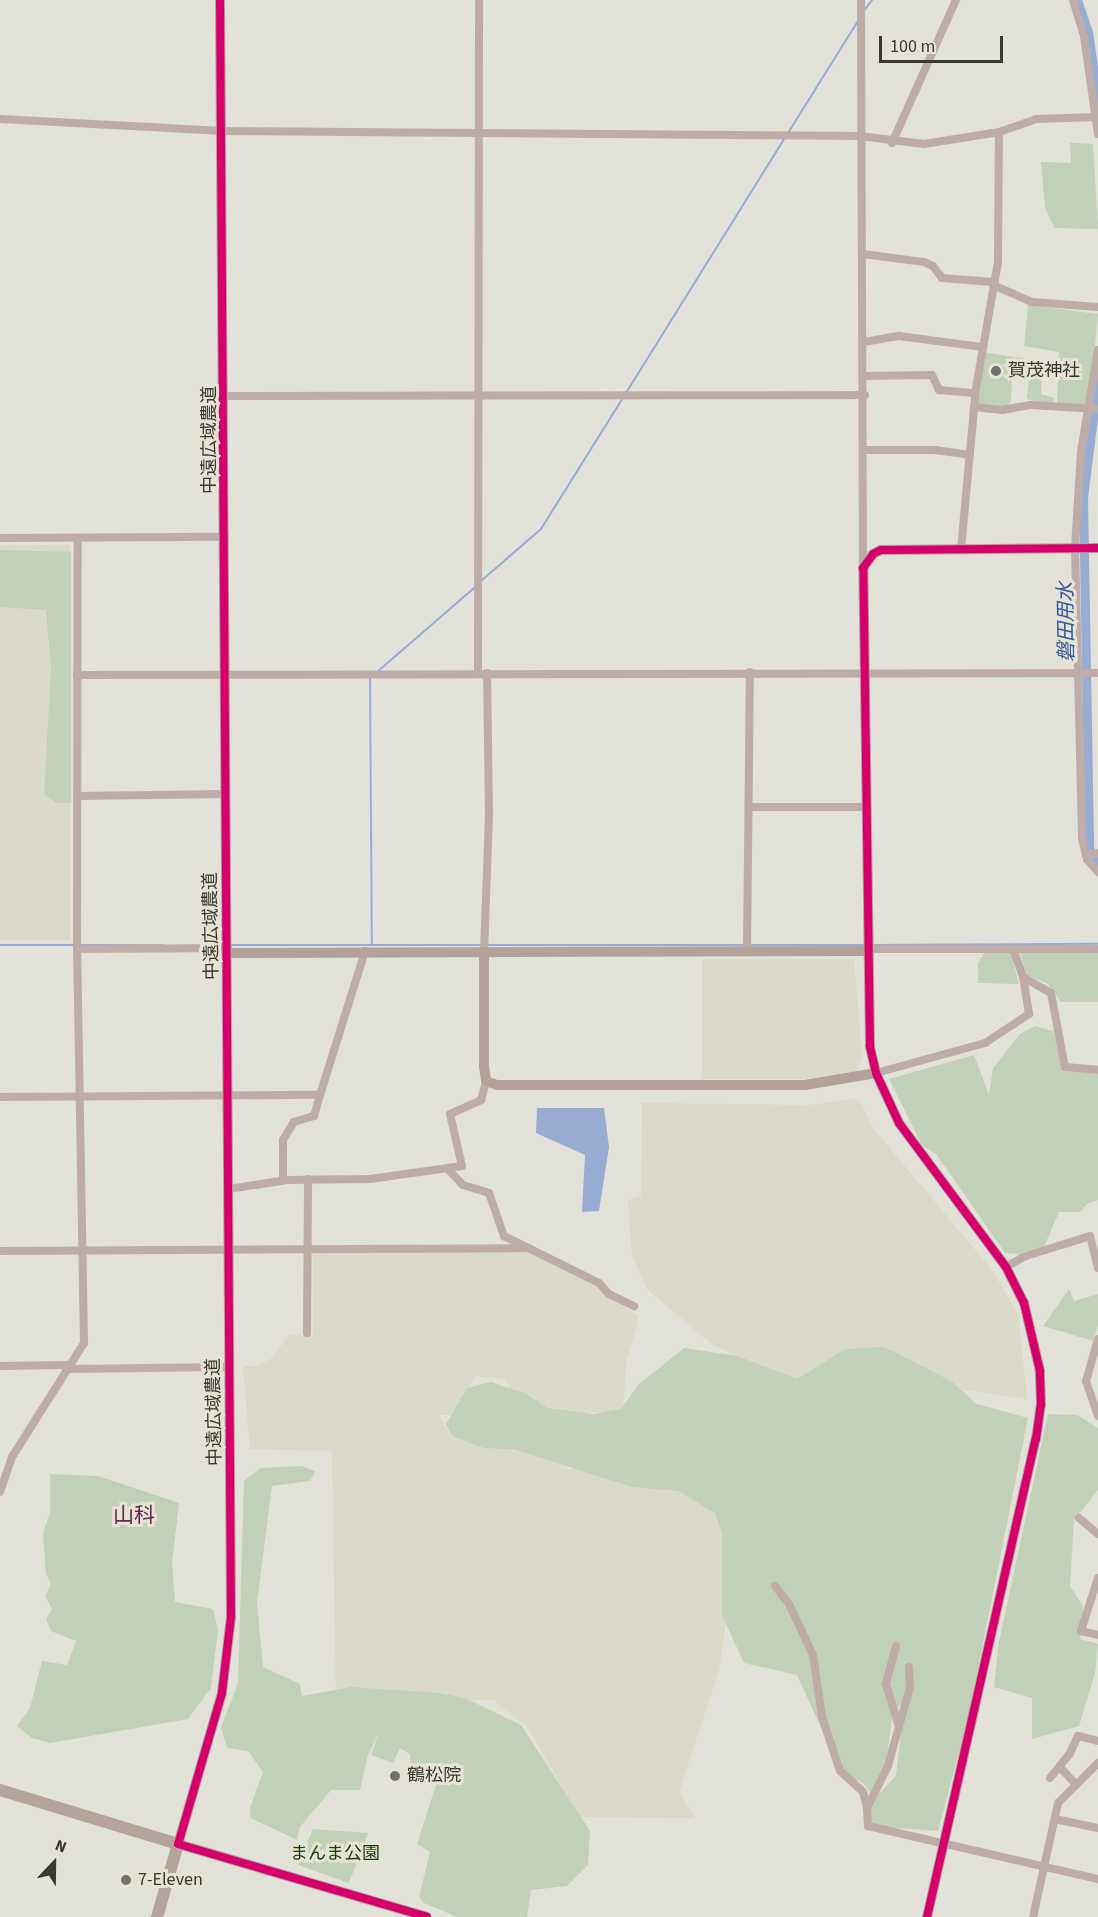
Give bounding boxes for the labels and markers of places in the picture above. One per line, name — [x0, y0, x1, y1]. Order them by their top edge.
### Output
place label: 賀茂神社 — [1008, 360, 1080, 382]
marker: 賀茂神社 — [989, 364, 1003, 378]
place label: 鶴松院 — [407, 1765, 461, 1787]
marker: 鶴松院 — [388, 1769, 402, 1783]
place label: 7-Eleven — [138, 1869, 203, 1891]
marker: 7-Eleven — [119, 1873, 133, 1887]

